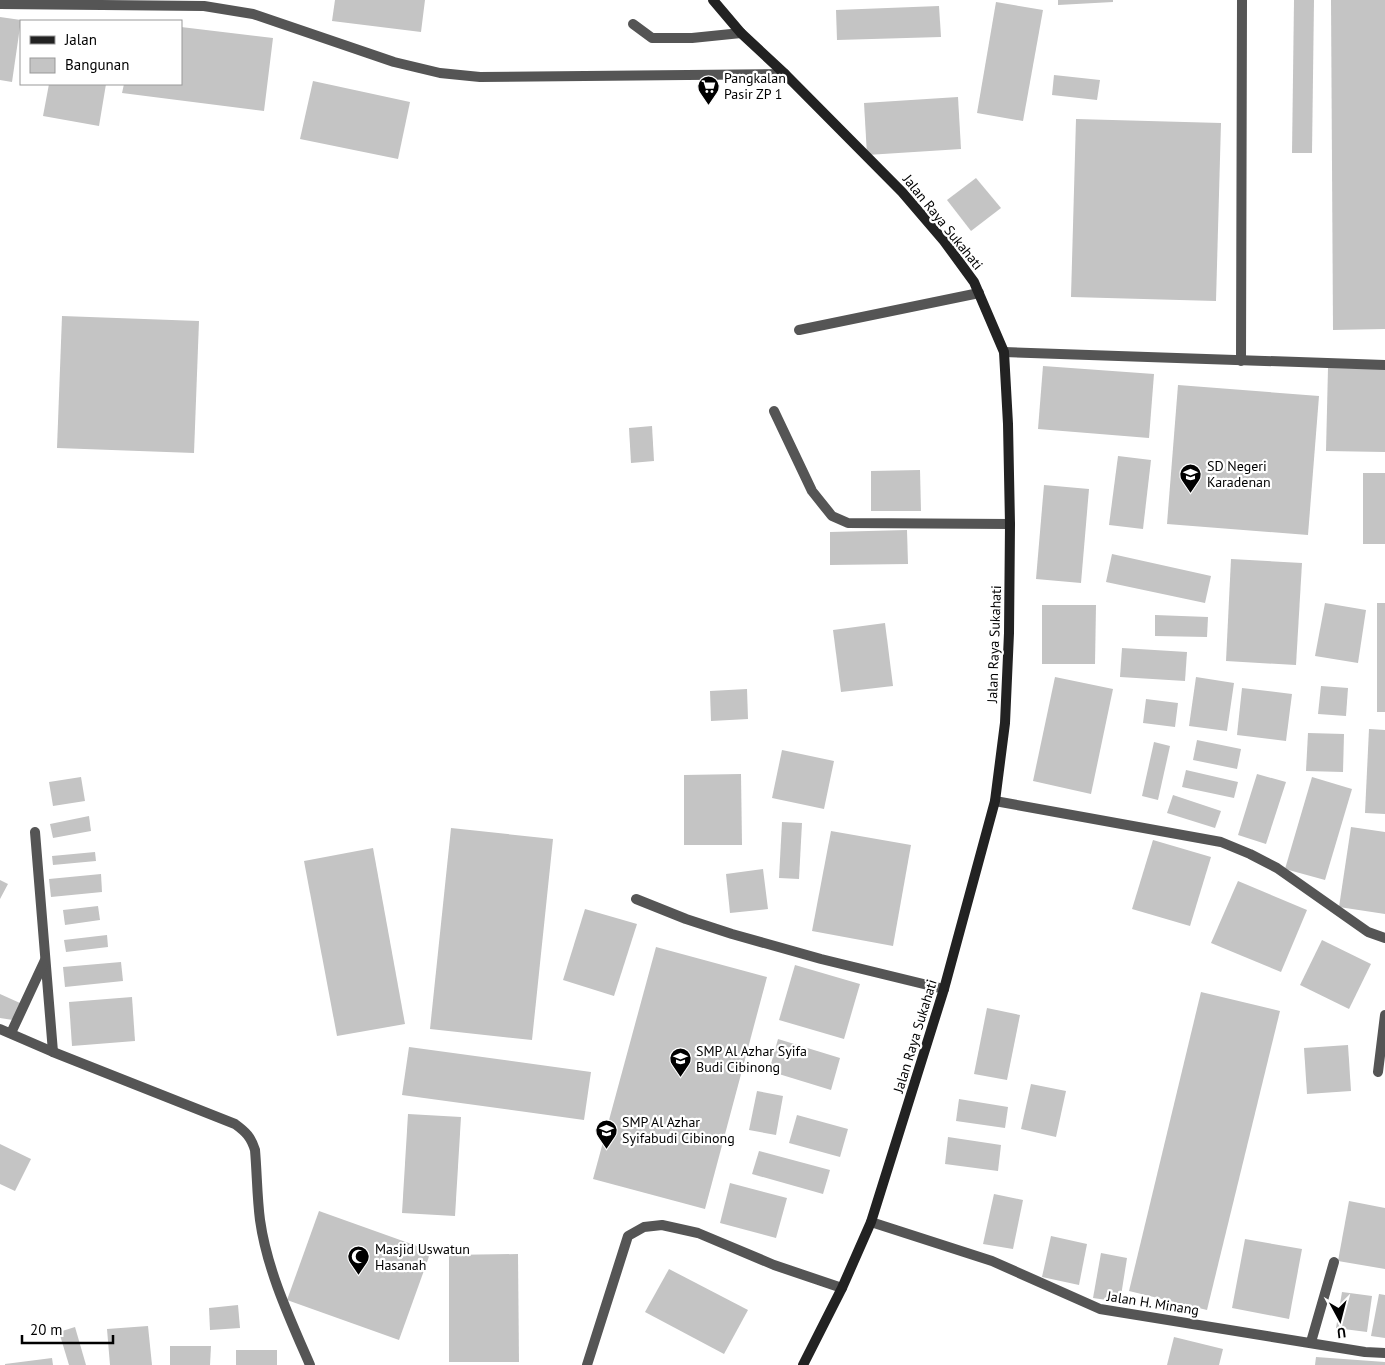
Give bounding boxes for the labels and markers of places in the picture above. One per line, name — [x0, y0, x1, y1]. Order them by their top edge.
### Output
place label: Pangkalan Pasir ZP 1 — [724, 69, 786, 103]
supermarket icon: Pangkalan Pasir ZP 1 — [696, 74, 720, 105]
place label: SD Negeri Karadenan — [1207, 457, 1271, 491]
school or university icon: SD Negeri Karadenan — [1179, 462, 1203, 493]
place label: SMP Al Azhar Syifa Budi Cibinong — [696, 1042, 807, 1076]
school or university icon: SMP Al Azhar Syifa Budi Cibinong — [668, 1047, 692, 1078]
place label: SMP Al Azhar Syifabudi Cibinong — [622, 1113, 735, 1147]
school or university icon: SMP Al Azhar Syifabudi Cibinong — [594, 1118, 618, 1149]
place label: Masjid Uswatun Hasanah — [375, 1240, 470, 1274]
mosque icon: Masjid Uswatun Hasanah — [347, 1245, 371, 1276]

